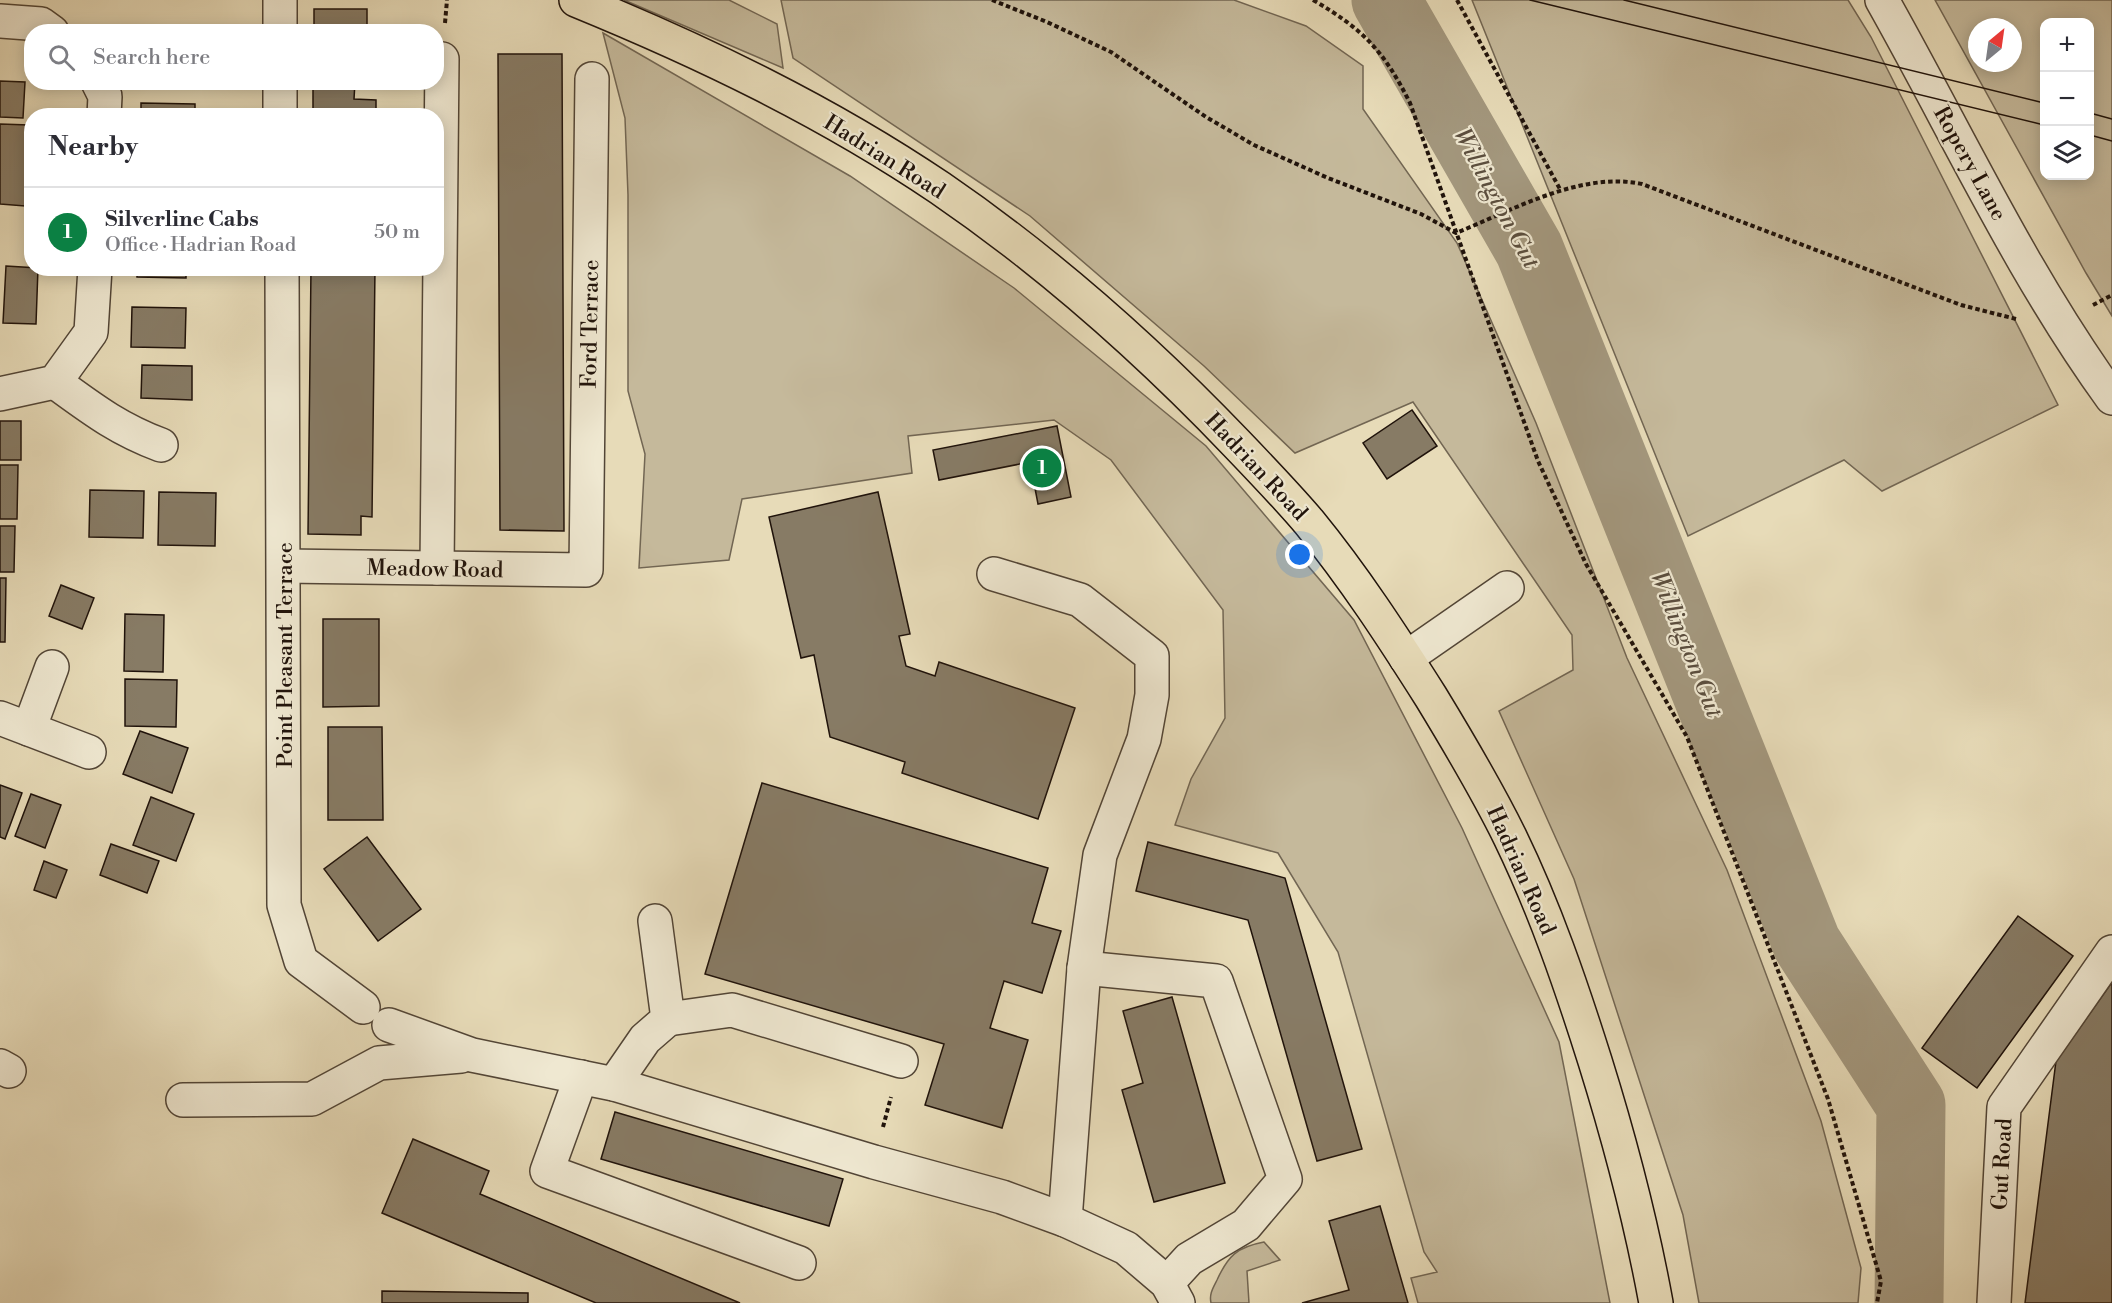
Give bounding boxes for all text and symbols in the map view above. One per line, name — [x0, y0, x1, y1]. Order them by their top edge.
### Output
north arrow — [1968, 18, 2022, 72]
map controls — [2040, 18, 2094, 180]
button: + — [2040, 18, 2094, 72]
search box — [24, 24, 444, 90]
icon: search — [45, 41, 78, 74]
text: Search here — [93, 44, 210, 71]
button: − — [2040, 72, 2094, 126]
street label: Ropery Lane — [1927, 102, 2012, 226]
street label: Hadrian Road — [818, 109, 950, 206]
water label: Willington Gut — [1446, 123, 1546, 275]
button: layers — [2040, 126, 2094, 180]
text: Nearby — [48, 131, 138, 163]
text: Silverline Cabs — [105, 206, 259, 233]
text: 1 — [63, 220, 72, 245]
text: 50 m — [374, 220, 420, 245]
text: Office · Hadrian Road — [105, 233, 296, 258]
street label: Ford Terrace — [576, 259, 605, 389]
street label: Hadrian Road — [1199, 407, 1313, 527]
pin: 1 — [1022, 446, 1062, 490]
your location — [1285, 540, 1314, 569]
street label: Point Pleasant Terrace — [272, 542, 299, 768]
street label: Meadow Road — [366, 555, 504, 584]
water label: Willington Gut — [1643, 567, 1729, 723]
street label: Hadrian Road — [1480, 802, 1561, 940]
street label: Gut Road — [1987, 1117, 2018, 1211]

